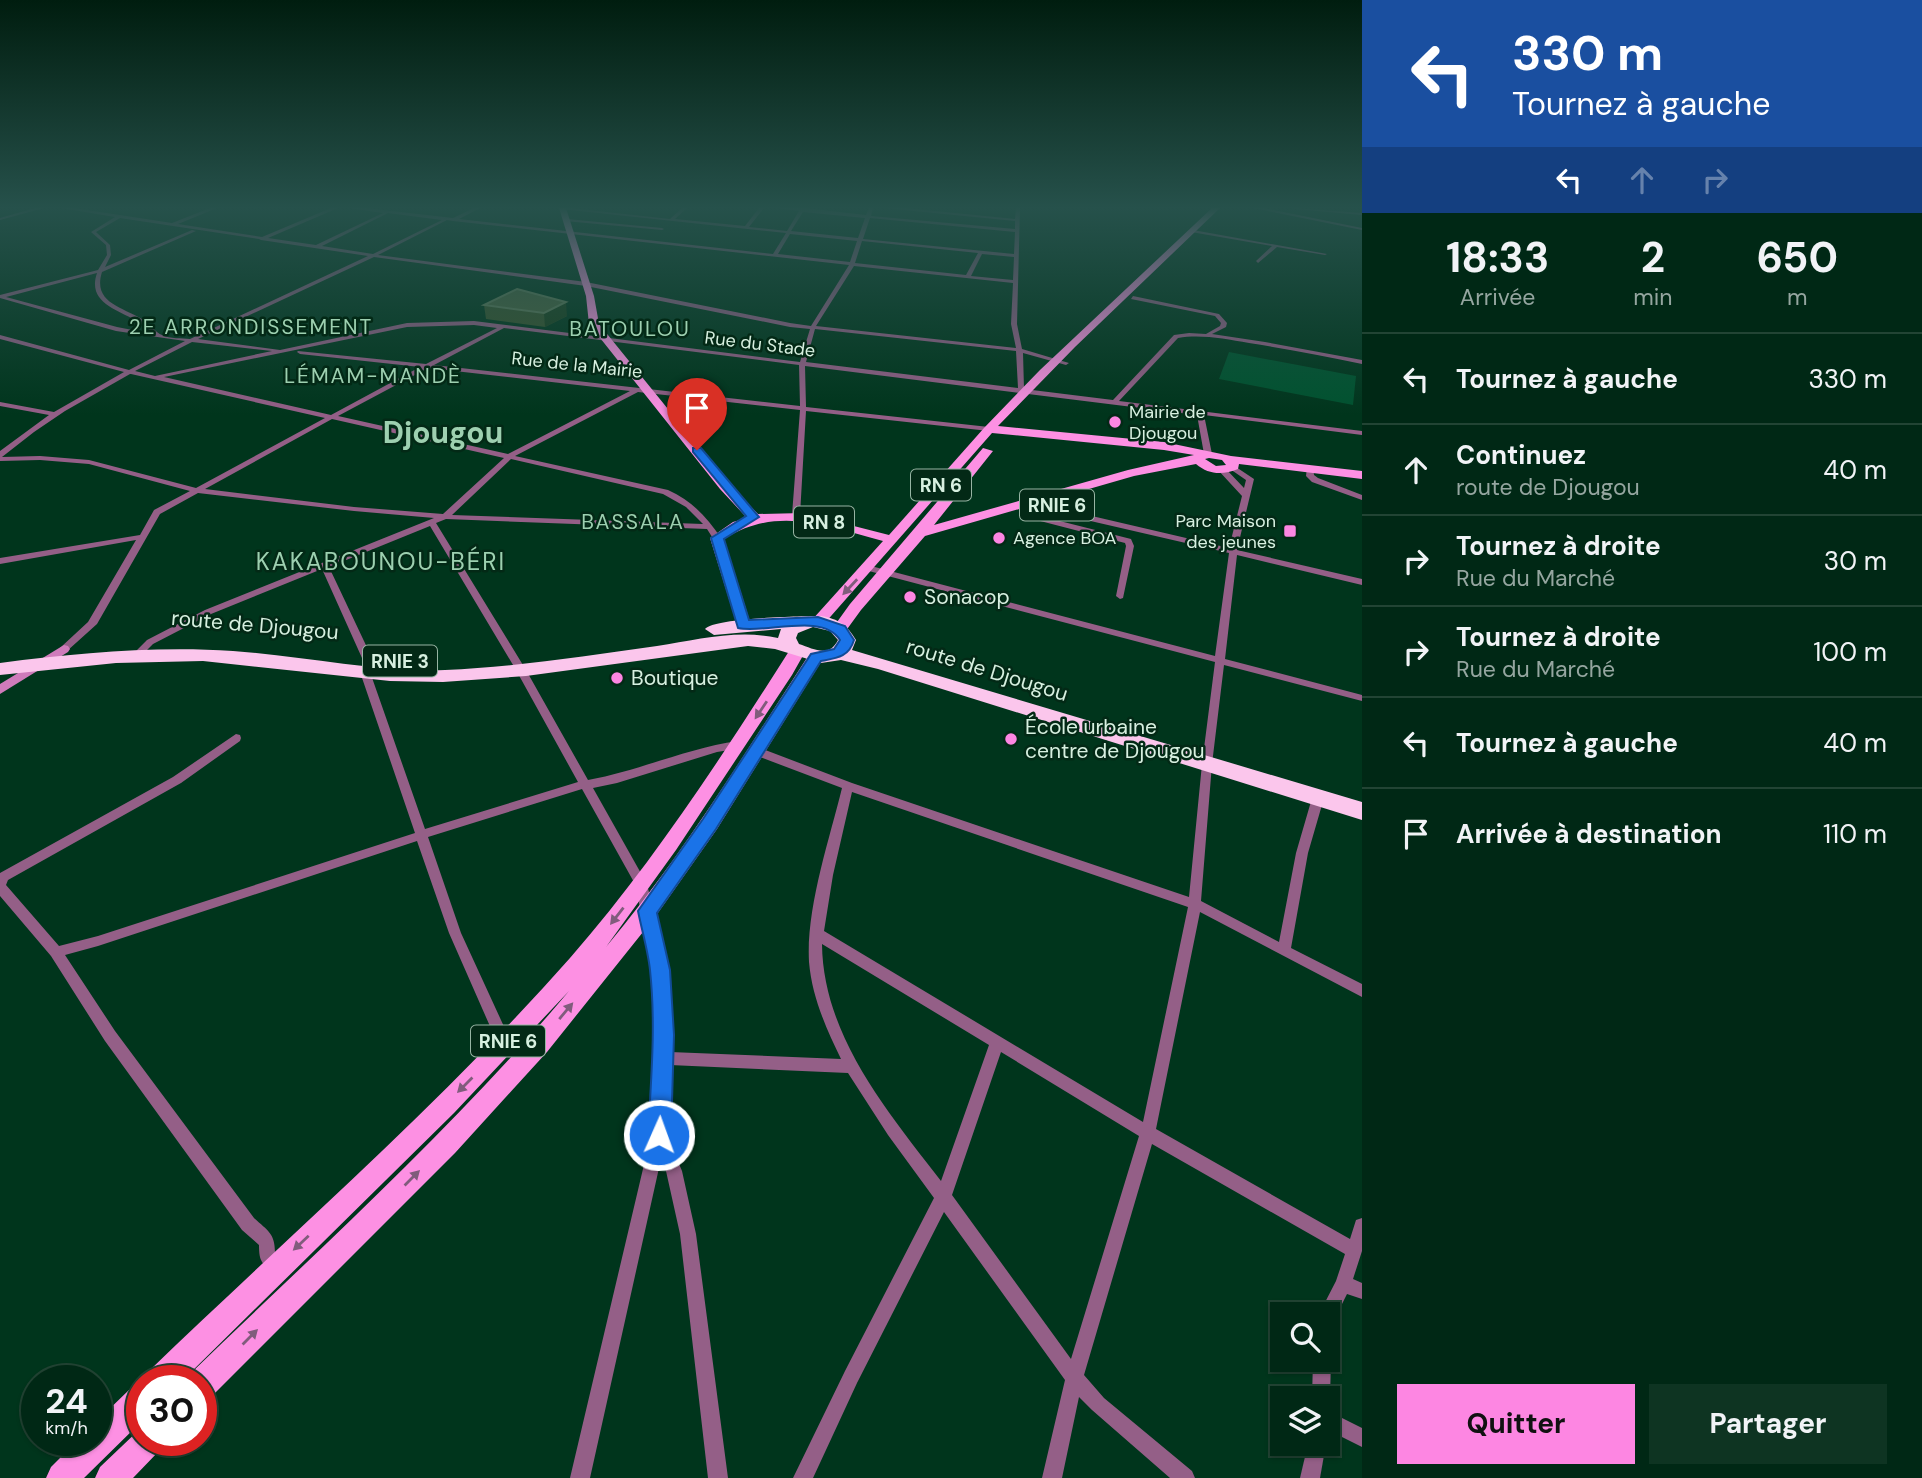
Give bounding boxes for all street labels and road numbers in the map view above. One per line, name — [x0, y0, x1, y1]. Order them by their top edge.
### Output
street label: Rue du Stade — [703, 325, 817, 363]
street label: Rue de la Mairie — [510, 346, 644, 384]
road number: RN 6 — [911, 470, 971, 500]
road number: RNIE 6 — [1020, 490, 1094, 520]
road number: RN 8 — [794, 506, 854, 538]
street label: route de Djougou — [170, 604, 340, 646]
street label: route de Djougou — [903, 632, 1071, 708]
road number: RNIE 3 — [363, 646, 437, 676]
road number: RNIE 6 — [471, 1026, 545, 1056]

